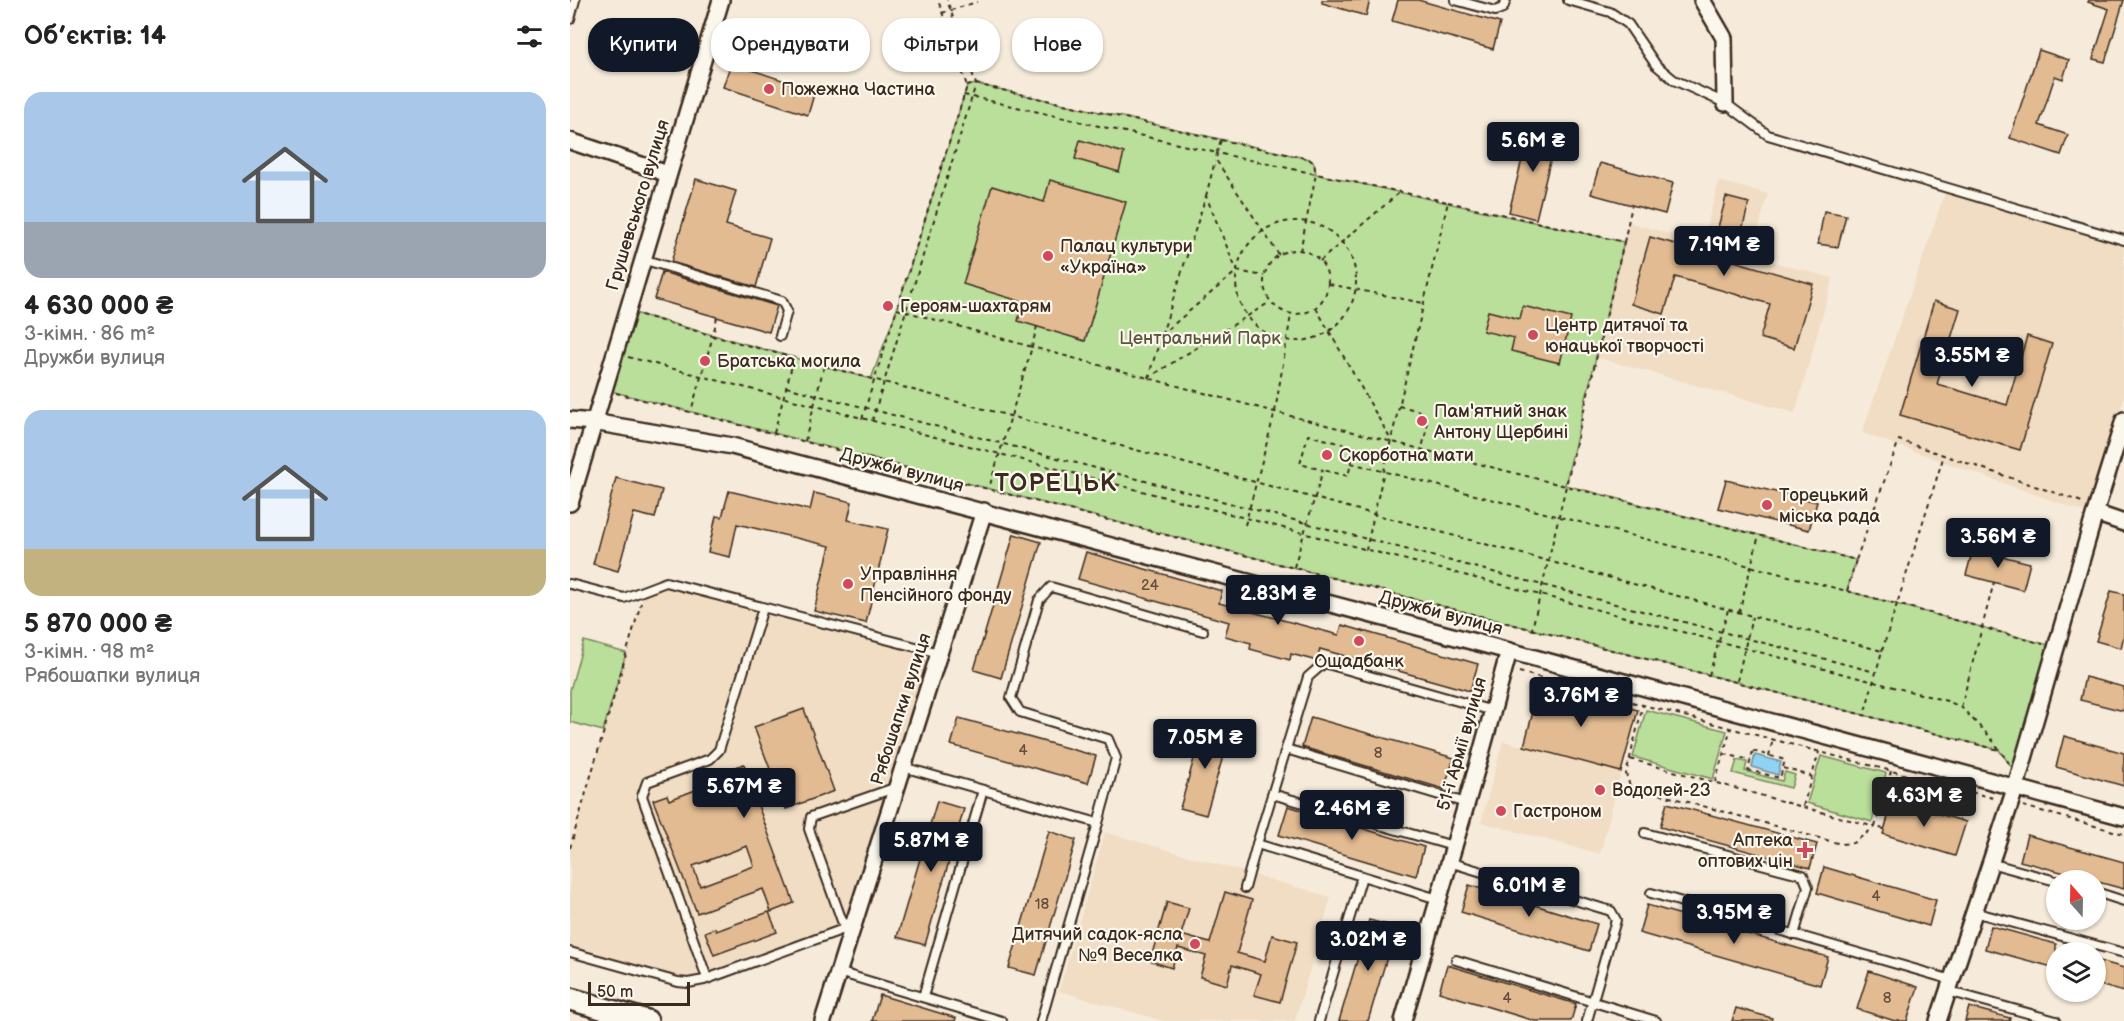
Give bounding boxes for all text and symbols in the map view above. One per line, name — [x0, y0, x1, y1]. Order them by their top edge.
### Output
chip: Купити — [588, 18, 699, 72]
chip: Орендувати — [711, 18, 870, 72]
chip: Фільтри — [882, 18, 1000, 72]
chip: Нове — [1012, 18, 1103, 72]
icon: filters — [513, 20, 546, 53]
text: Об’єктів: 14 — [24, 21, 166, 52]
place label: Пожежна Частина — [781, 79, 935, 100]
marker: Пожежна Частина — [762, 82, 776, 96]
street label: Грушевського вулиця — [602, 117, 674, 293]
pin: 5.6M ₴ — [1484, 122, 1582, 173]
text: 5.6M ₴ — [1501, 129, 1565, 153]
icon: home — [231, 131, 339, 239]
pin: 7.19M ₴ — [1669, 226, 1779, 277]
text: 7.19M ₴ — [1688, 233, 1760, 257]
place label: Палац культури «Україна» — [1060, 236, 1193, 278]
marker: Палац культури «Україна» — [1041, 249, 1055, 263]
text: 4 630 000 ₴ — [24, 291, 173, 322]
place label: Героям-шахтарям — [900, 296, 1051, 317]
marker: Героям-шахтарям — [881, 299, 895, 313]
place label: Центр дитячої та юнацької творчості — [1545, 315, 1704, 357]
text: 3-кімн. · 86 m² — [24, 322, 155, 346]
park label: Центральний Парк — [1119, 328, 1281, 349]
marker: Центр дитячої та юнацької творчості — [1526, 328, 1540, 342]
pin: 3.55M ₴ — [1917, 337, 2027, 388]
text: 3.55M ₴ — [1934, 344, 2010, 368]
text: Дружби вулиця — [24, 346, 165, 370]
place label: Братська мoгила — [717, 351, 861, 372]
marker: Братська мoгила — [698, 354, 712, 368]
place label: Пам'ятний знак Антону Щербині — [1433, 401, 1568, 443]
marker: Пам'ятний знак Антону Щербині — [1415, 414, 1429, 428]
street label: Дружби вулиця — [838, 443, 966, 497]
place label: Скорботна мати — [1339, 445, 1474, 466]
marker: Скорботна мати — [1320, 448, 1334, 462]
icon: home — [231, 449, 339, 557]
district label: ТОРЕЦЬК — [994, 469, 1118, 498]
place label: Торецький міська рада — [1779, 485, 1881, 527]
marker: Торецький міська рада — [1760, 498, 1774, 512]
pin: 3.56M ₴ — [1943, 518, 2053, 569]
text: 3.56M ₴ — [1960, 525, 2036, 549]
place label: Управління Пенсійного фонду — [860, 564, 1012, 606]
pin: 2.83M ₴ — [1223, 575, 1333, 626]
house number: 24 — [1141, 576, 1159, 595]
marker: Управління Пенсійного фонду — [841, 577, 855, 591]
text: 2.83M ₴ — [1240, 582, 1316, 606]
street label: Дружби вулиця — [1377, 586, 1505, 640]
text: 5 870 000 ₴ — [24, 609, 172, 640]
street label: Рябошапки вулиця — [867, 630, 935, 788]
marker: Ощадбанк — [1352, 634, 1366, 648]
text: 3-кімн. · 98 m² — [24, 640, 154, 664]
place label: Ощадбанк — [1314, 651, 1404, 672]
text: Рябошапки вулиця — [24, 664, 200, 688]
street label: 51-ї Армії вулиця — [1433, 675, 1491, 813]
pin: 3.76M ₴ — [1526, 677, 1636, 728]
text: 3.76M ₴ — [1543, 684, 1619, 708]
pin: 7.05M ₴ — [1150, 719, 1260, 770]
text: 7.05M ₴ — [1167, 726, 1243, 750]
house number: 4 — [1018, 741, 1028, 760]
house number: 8 — [1374, 744, 1383, 763]
pin: 5.67M ₴ — [689, 768, 799, 819]
text: 5.67M ₴ — [706, 775, 782, 799]
pin: 4.63M ₴ — [1869, 777, 1979, 828]
place label: Водолей-23 — [1612, 780, 1711, 801]
marker: Водолей-23 — [1593, 783, 1607, 797]
text: 4.63M ₴ — [1886, 784, 1962, 808]
pin: 2.46M ₴ — [1297, 790, 1407, 841]
text: 2.46M ₴ — [1314, 797, 1390, 821]
place label: Гастроном — [1513, 801, 1602, 822]
marker: Гастроном — [1494, 804, 1508, 818]
pin: 5.87M ₴ — [876, 822, 986, 873]
text: 5.87M ₴ — [894, 829, 968, 853]
place label: Аптека оптових цін — [1698, 830, 1793, 872]
marker: Аптека оптових цін — [1798, 843, 1812, 857]
pin: 6.01M ₴ — [1474, 867, 1584, 918]
north arrow — [2046, 870, 2106, 930]
map controls — [2046, 870, 2106, 1002]
text: 6.01M ₴ — [1492, 874, 1566, 898]
house number: 4 — [1871, 887, 1881, 906]
pin: 3.95M ₴ — [1679, 894, 1789, 945]
house number: 18 — [1035, 895, 1050, 914]
text: 3.95M ₴ — [1696, 901, 1772, 925]
pin: 3.02M ₴ — [1313, 921, 1423, 972]
place label: Дитячий садок-ясла №9 Веселка — [1012, 924, 1183, 966]
text: 3.02M ₴ — [1330, 928, 1406, 952]
marker: Дитячий садок-ясла №9 Веселка — [1188, 937, 1202, 951]
button: layers — [2046, 942, 2106, 1002]
scale bar — [588, 979, 690, 1006]
text: 50 m — [597, 983, 633, 1002]
house number: 4 — [1502, 989, 1512, 1008]
house number: 8 — [1883, 989, 1892, 1008]

